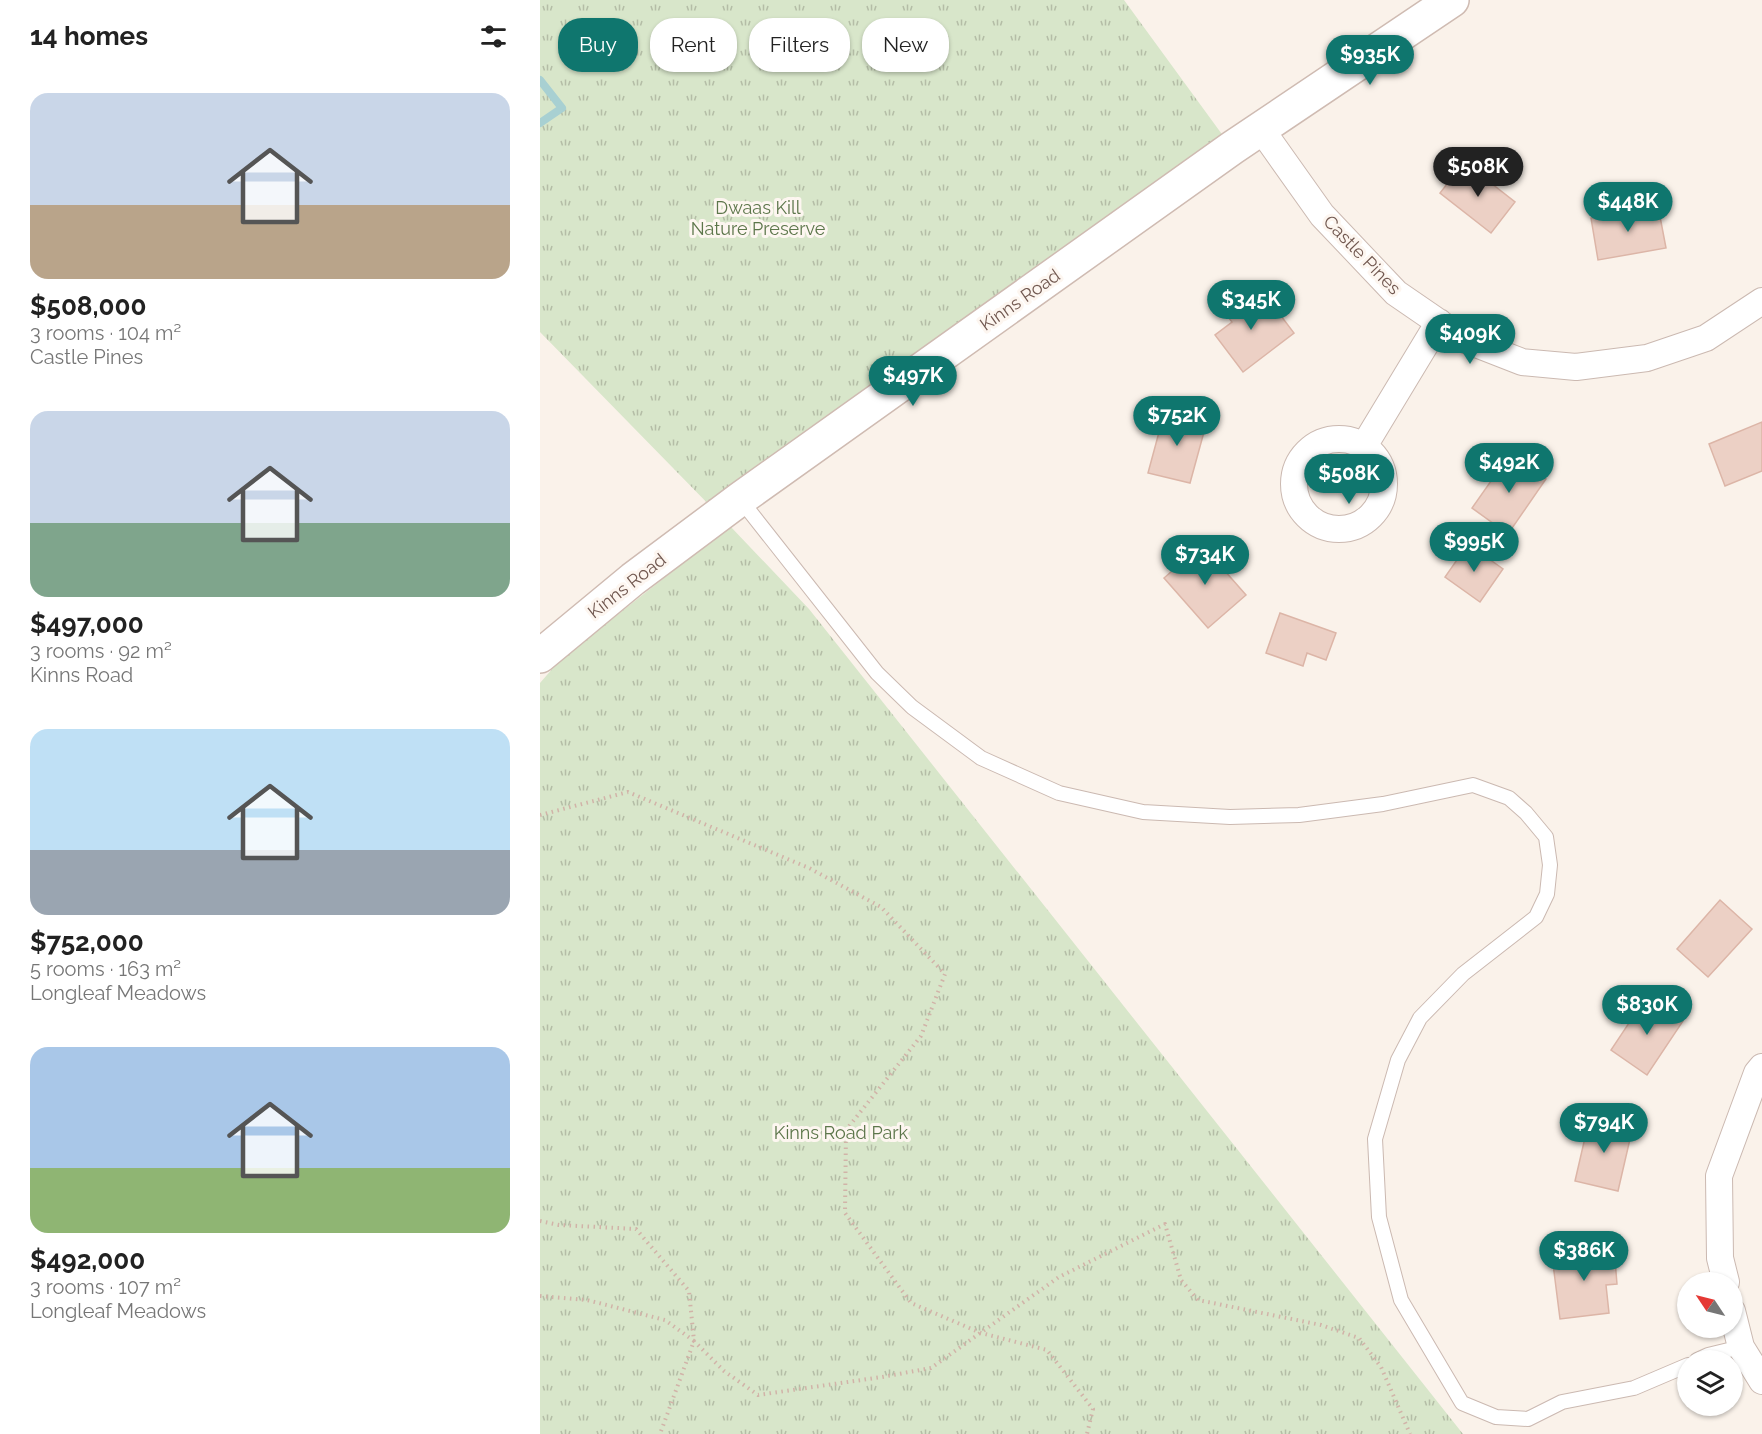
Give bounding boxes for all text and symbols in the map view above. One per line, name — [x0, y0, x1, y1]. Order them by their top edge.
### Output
chip: Buy — [558, 18, 638, 72]
chip: Rent — [650, 18, 737, 72]
chip: Filters — [749, 18, 850, 72]
chip: New — [862, 18, 949, 72]
icon: filters — [477, 20, 510, 53]
text: 14 homes — [30, 21, 148, 51]
pin: $935K — [1328, 35, 1412, 86]
text: $935K — [1340, 42, 1400, 66]
icon: home — [216, 132, 324, 240]
pin: $508K — [1436, 147, 1520, 198]
text: $508K — [1447, 154, 1509, 178]
pin: $448K — [1586, 182, 1670, 233]
text: $448K — [1598, 189, 1658, 213]
park label: Dwaas Kill Nature Preserve — [691, 197, 826, 239]
street label: Castle Pines — [1319, 211, 1405, 299]
street label: Kinns Road — [976, 264, 1064, 335]
pin: $345K — [1209, 280, 1293, 331]
text: $345K — [1221, 287, 1281, 311]
text: $508,000 — [30, 291, 146, 321]
pin: $409K — [1428, 314, 1512, 365]
text: 3 rooms · 104 m² — [30, 321, 181, 345]
text: $409K — [1439, 321, 1501, 345]
text: Castle Pines — [30, 345, 143, 369]
pin: $497K — [871, 356, 955, 407]
text: $497K — [883, 363, 943, 387]
pin: $752K — [1135, 396, 1219, 447]
text: $752K — [1147, 403, 1207, 427]
pin: $492K — [1467, 443, 1551, 494]
icon: home — [216, 450, 324, 558]
text: $492K — [1479, 450, 1539, 474]
pin: $508K — [1307, 454, 1391, 505]
text: $508K — [1318, 461, 1380, 485]
pin: $995K — [1432, 522, 1516, 573]
text: $995K — [1444, 529, 1504, 553]
pin: $734K — [1163, 535, 1247, 586]
text: $734K — [1175, 542, 1235, 566]
street label: Kinns Road — [584, 549, 670, 622]
text: $497,000 — [30, 609, 144, 639]
text: 3 rooms · 92 m² — [30, 639, 172, 663]
text: Kinns Road — [30, 663, 133, 687]
icon: home — [216, 768, 324, 876]
text: $752,000 — [30, 927, 144, 957]
text: 5 rooms · 163 m² — [30, 957, 181, 981]
text: Longleaf Meadows — [30, 981, 206, 1005]
pin: $830K — [1605, 985, 1689, 1036]
text: $830K — [1616, 992, 1678, 1016]
icon: home — [216, 1086, 324, 1194]
pin: $794K — [1562, 1103, 1646, 1154]
text: $794K — [1574, 1110, 1634, 1134]
park label: Kinns Road Park — [774, 1122, 909, 1143]
pin: $386K — [1542, 1231, 1626, 1282]
text: $386K — [1553, 1238, 1615, 1262]
text: $492,000 — [30, 1245, 145, 1275]
north arrow — [1677, 1272, 1743, 1338]
map controls — [1677, 1272, 1743, 1416]
text: 3 rooms · 107 m² — [30, 1275, 181, 1299]
text: Longleaf Meadows — [30, 1299, 206, 1323]
button: layers — [1677, 1350, 1743, 1416]

